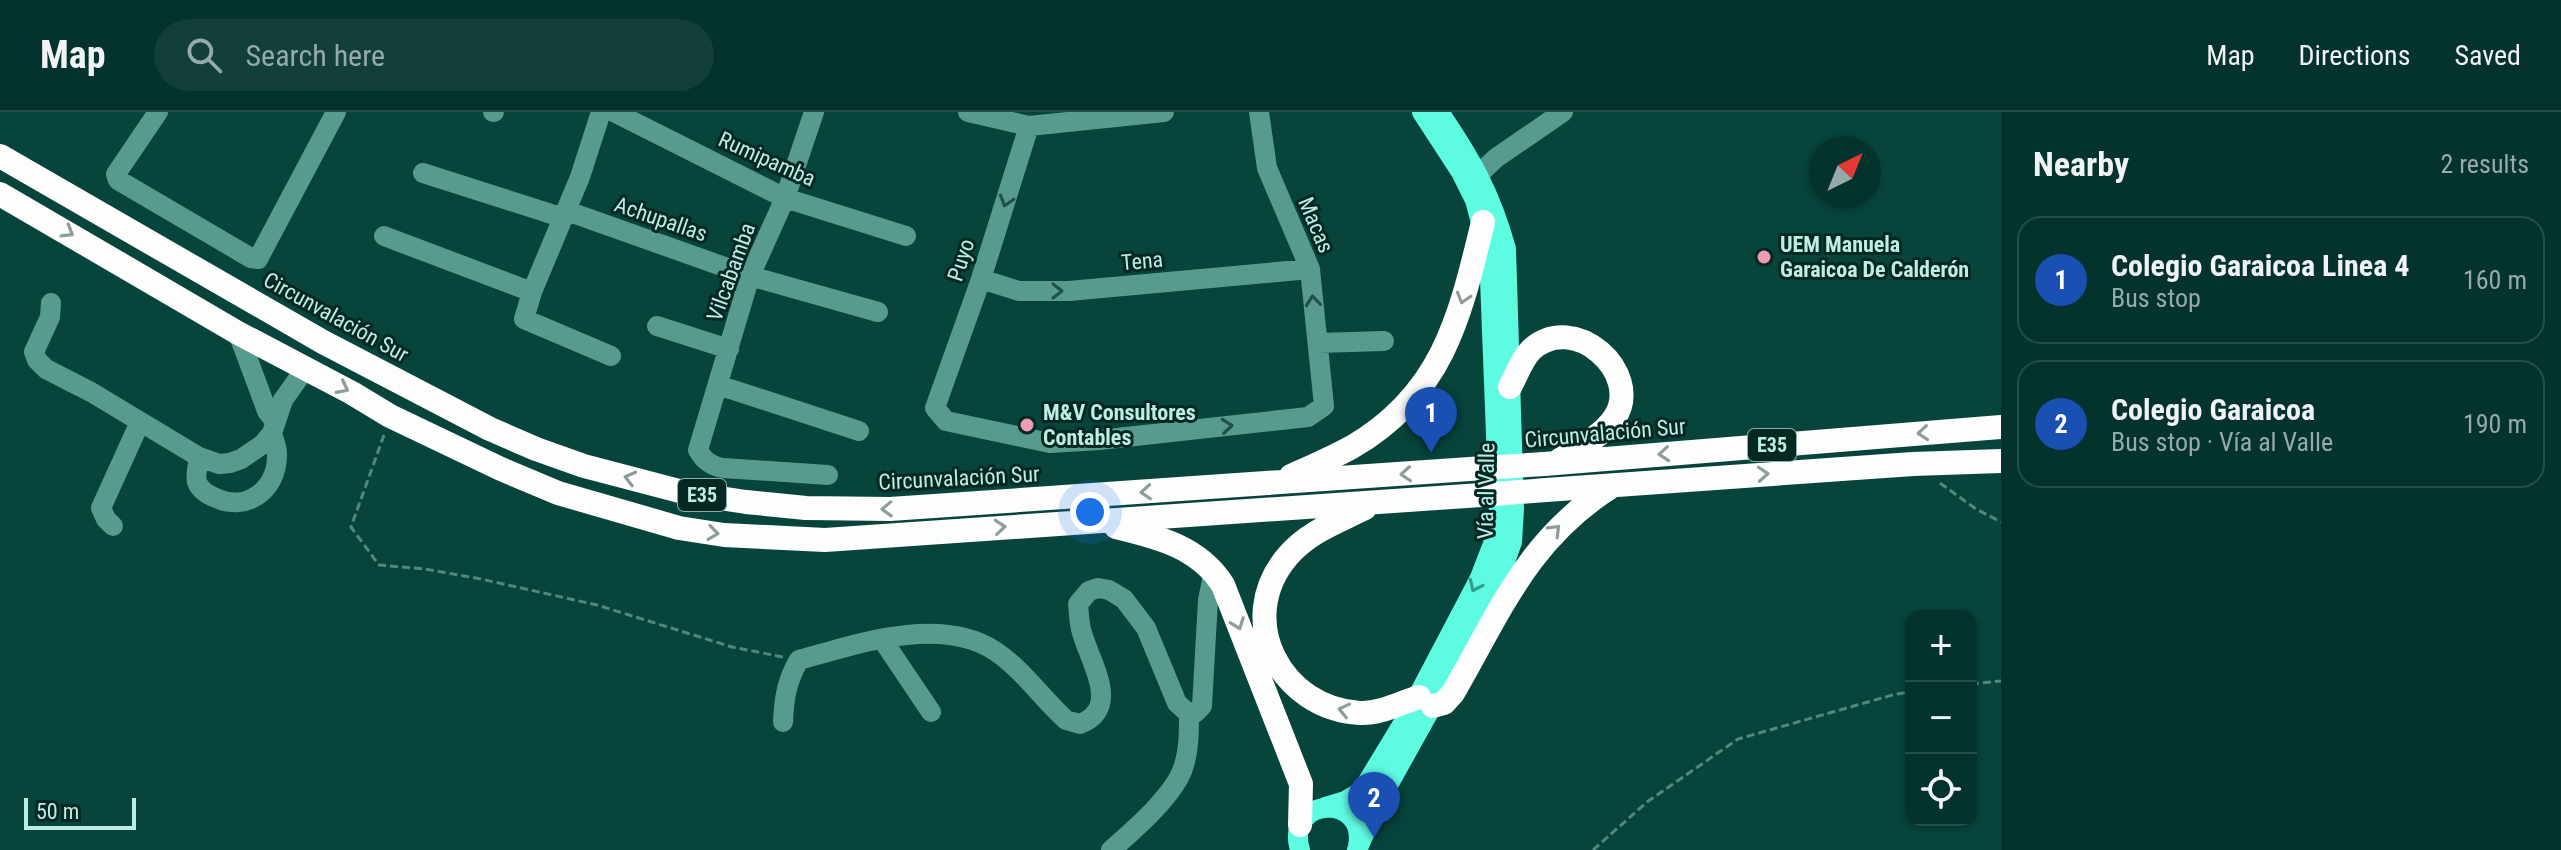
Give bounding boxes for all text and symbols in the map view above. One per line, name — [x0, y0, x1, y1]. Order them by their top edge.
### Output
search box — [154, 19, 714, 91]
text: Map — [40, 33, 106, 77]
icon: search — [182, 33, 226, 77]
text: Search here — [246, 38, 385, 73]
text: Map — [2206, 39, 2255, 72]
text: Directions — [2299, 39, 2410, 72]
text: Saved — [2454, 39, 2521, 72]
street label: Rumipamba — [715, 127, 819, 191]
north arrow — [1809, 136, 1881, 208]
text: Nearby — [2033, 144, 2129, 184]
text: 2 results — [2440, 149, 2529, 179]
street label: Achupallas — [611, 192, 711, 246]
one-way arrow — [999, 193, 1015, 207]
street label: Macas — [1293, 193, 1339, 257]
street label: Vilcabamba — [702, 220, 760, 324]
one-way arrow — [59, 223, 74, 238]
place label: UEM Manuela Garaicoa De Calderón — [1780, 232, 1969, 282]
street label: Puyo — [942, 236, 980, 284]
street label: Tena — [1120, 247, 1164, 275]
marker: UEM Manuela Garaicoa De Calderón — [1755, 248, 1773, 266]
text: Colegio Garaicoa Linea 4 — [2111, 248, 2409, 283]
text: 1 — [2054, 265, 2068, 295]
text: 160 m — [2463, 265, 2527, 295]
street label: Circunvalación Sur — [259, 267, 413, 367]
one-way arrow — [1051, 282, 1064, 300]
text: Bus stop — [2111, 283, 2201, 313]
one-way arrow — [1457, 290, 1473, 304]
one-way arrow — [1305, 294, 1322, 308]
one-way arrow — [334, 379, 349, 394]
pin: 1 — [1405, 387, 1457, 453]
text: Colegio Garaicoa — [2111, 392, 2315, 427]
place label: M&V Consultores Contables — [1043, 400, 1196, 450]
text: 2 — [2054, 409, 2068, 439]
text: 190 m — [2463, 409, 2527, 439]
street label: Circunvalación Sur — [1523, 413, 1687, 452]
marker: M&V Consultores Contables — [1018, 416, 1036, 434]
one-way arrow — [1221, 418, 1234, 435]
one-way arrow — [1916, 424, 1929, 441]
text: Bus stop · Vía al Valle — [2111, 427, 2333, 457]
road number: E35 — [1748, 429, 1796, 461]
street label: Vía al Valle — [1473, 443, 1499, 539]
one-way arrow — [1657, 445, 1670, 462]
street label: Circunvalación Sur — [878, 461, 1041, 495]
one-way arrow — [1399, 465, 1412, 482]
one-way arrow — [1757, 466, 1770, 483]
one-way arrow — [623, 471, 637, 488]
road number: E35 — [678, 479, 726, 511]
one-way arrow — [1139, 483, 1152, 500]
your location — [1070, 492, 1110, 532]
one-way arrow — [880, 500, 893, 517]
one-way arrow — [994, 519, 1007, 536]
one-way arrow — [706, 524, 720, 541]
one-way arrow — [1546, 525, 1561, 539]
one-way arrow — [1469, 578, 1485, 592]
map controls — [1905, 610, 1977, 826]
button: + — [1905, 610, 1977, 682]
one-way arrow — [1228, 616, 1245, 630]
button: − — [1905, 682, 1977, 754]
one-way arrow — [1337, 702, 1351, 719]
button: locate — [1905, 754, 1977, 826]
pin: 2 — [1348, 772, 1400, 838]
scale bar — [24, 794, 136, 830]
text: 50 m — [36, 799, 79, 824]

